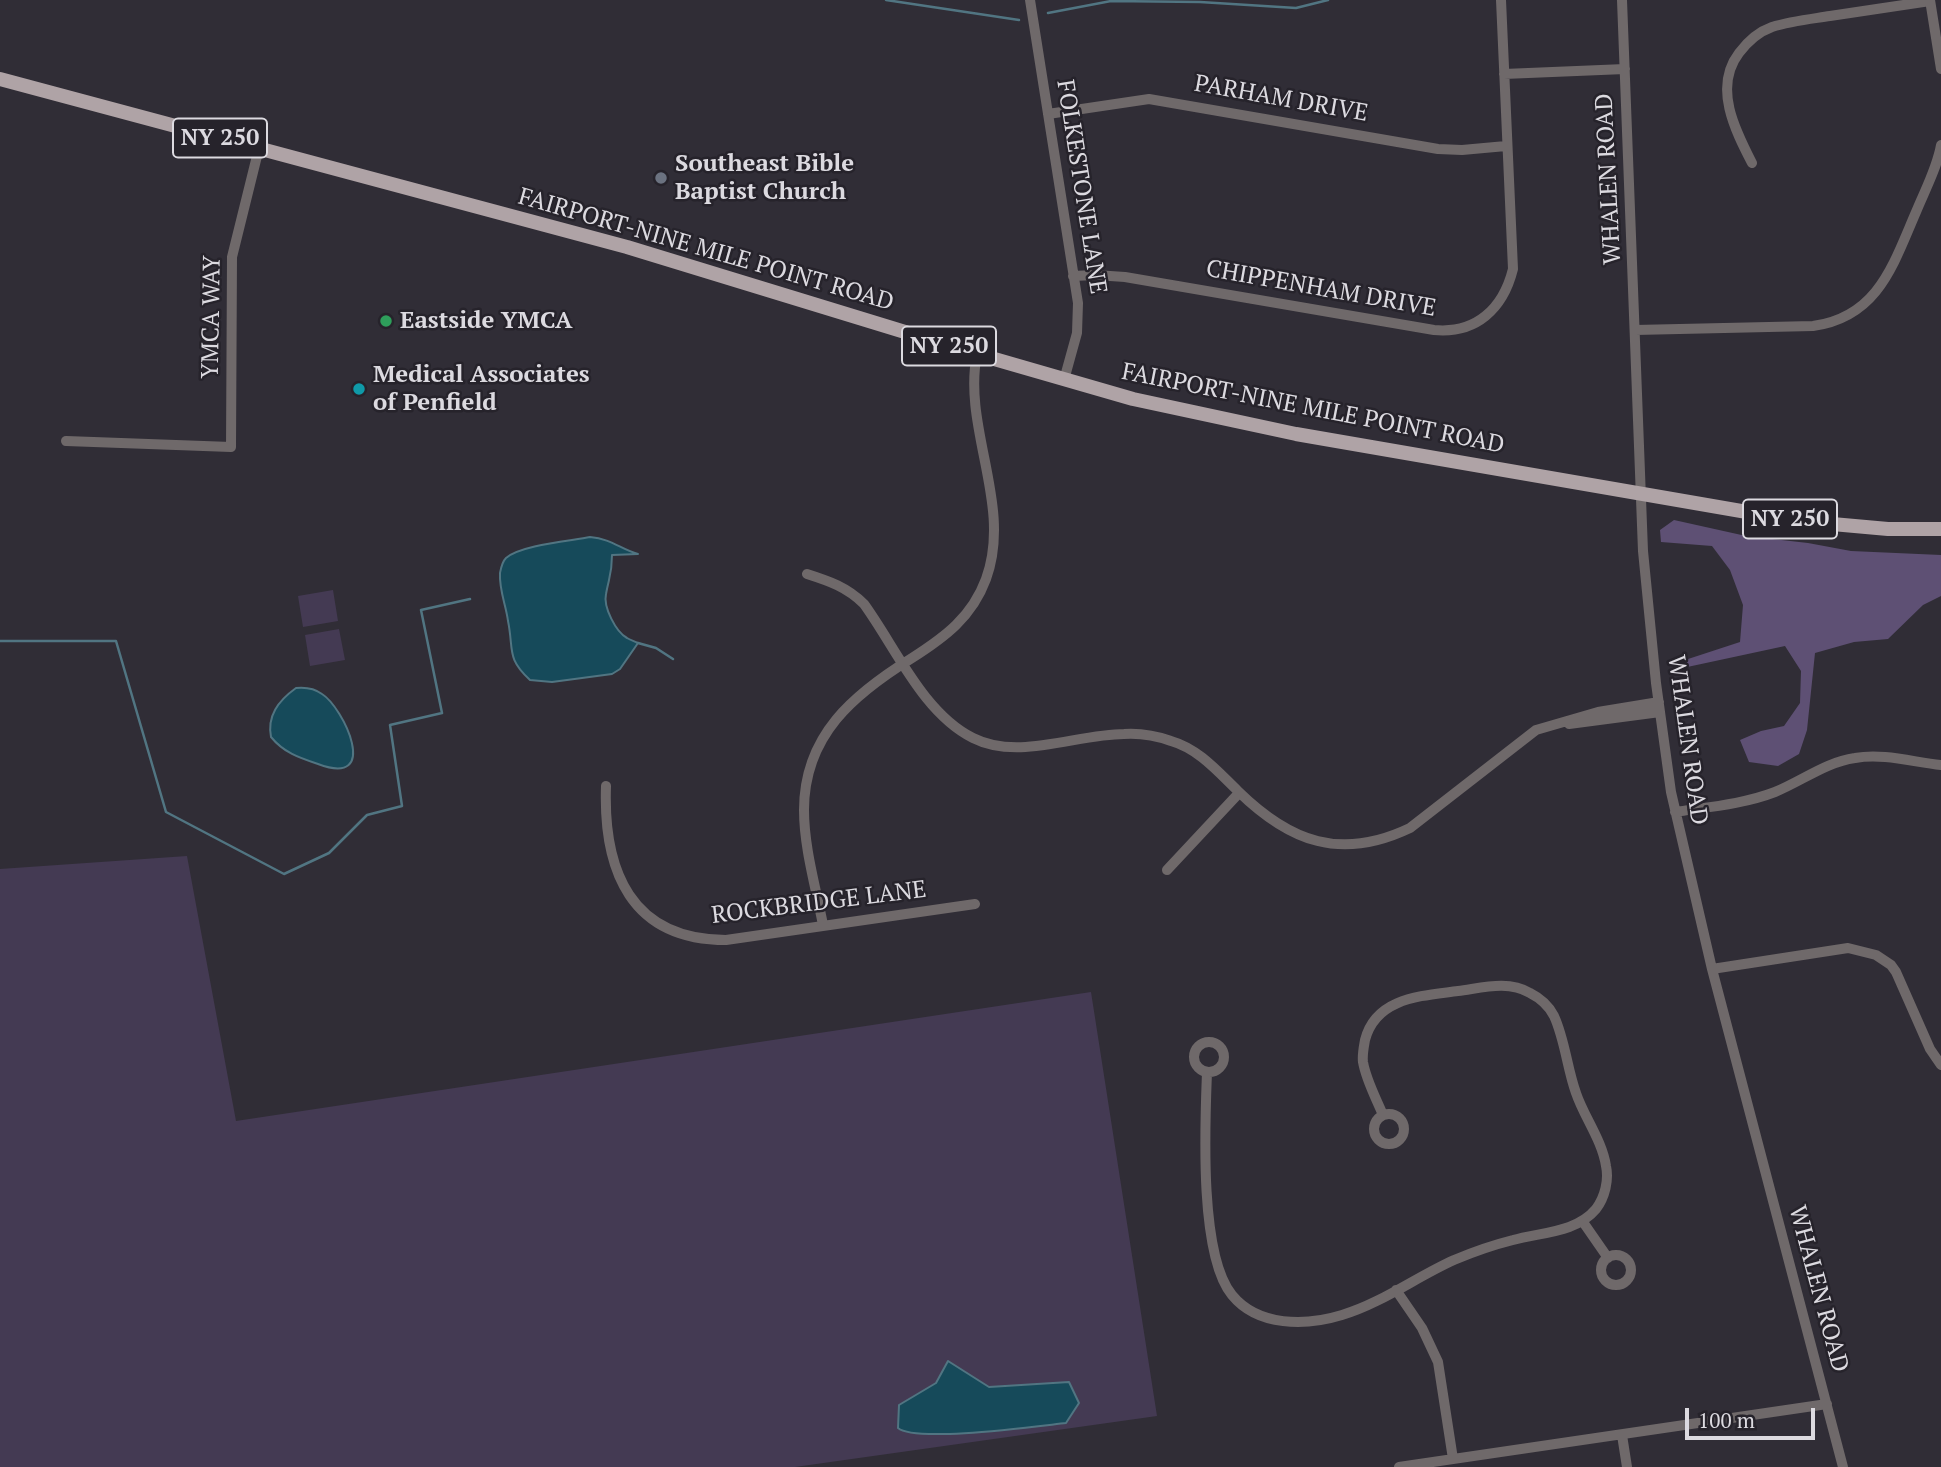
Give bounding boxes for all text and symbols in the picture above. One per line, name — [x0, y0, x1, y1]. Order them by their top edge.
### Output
street label: PARHAM DRIVE — [1192, 70, 1370, 128]
street label: FOLKESTONE LANE — [1050, 78, 1112, 296]
street label: WHALEN ROAD — [1590, 93, 1628, 265]
road number: NY 250 — [173, 119, 267, 158]
place label: Southeast Bible Baptist Church — [675, 150, 854, 206]
marker: Southeast Bible Baptist Church — [653, 170, 669, 186]
street label: FAIRPORT-NINE MILE POINT ROAD — [515, 183, 897, 317]
street label: YMCA WAY — [197, 255, 227, 379]
street label: CHIPPENHAM DRIVE — [1204, 255, 1438, 323]
place label: Eastside YMCA — [400, 307, 572, 335]
marker: Eastside YMCA — [378, 313, 394, 329]
road number: NY 250 — [902, 326, 996, 366]
street label: FAIRPORT-NINE MILE POINT ROAD — [1119, 358, 1507, 460]
place label: Medical Associates of Penfield — [373, 361, 590, 417]
marker: Medical Associates of Penfield — [351, 381, 367, 397]
road number: NY 250 — [1743, 499, 1837, 538]
street label: WHALEN ROAD — [1661, 653, 1713, 827]
street label: ROCKBRIDGE LANE — [710, 876, 928, 930]
street label: WHALEN ROAD — [1782, 1203, 1854, 1375]
scale bar — [1689, 1394, 1818, 1438]
text: 100 m — [1698, 1406, 1755, 1434]

